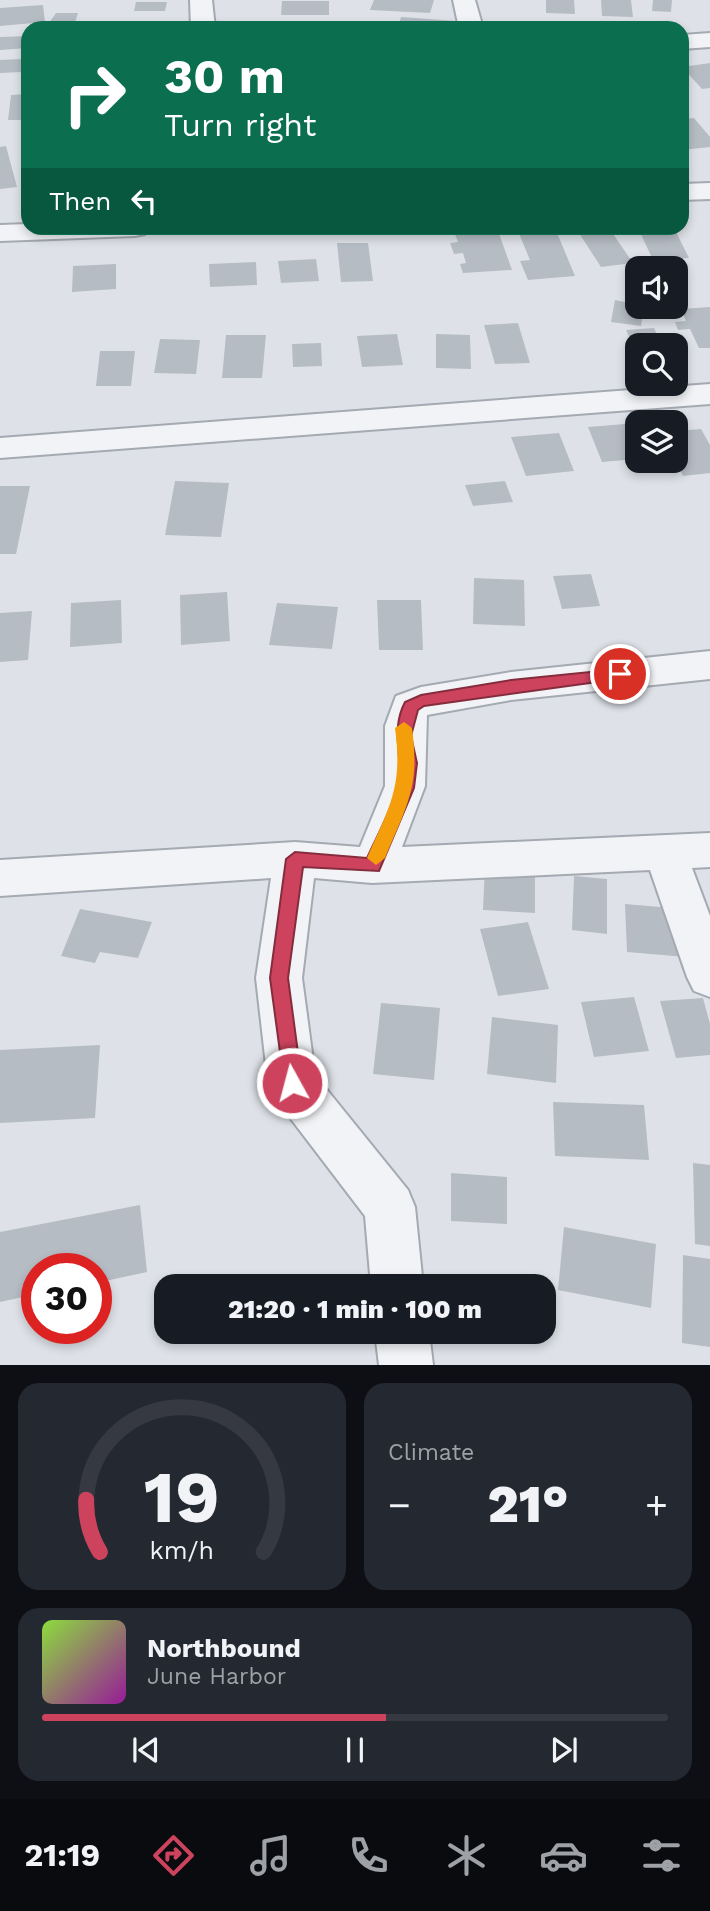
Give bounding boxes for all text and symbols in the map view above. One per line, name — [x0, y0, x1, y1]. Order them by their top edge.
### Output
text: 30 m — [164, 47, 285, 105]
icon: right — [49, 49, 140, 140]
text: Turn right — [164, 106, 316, 144]
icon: left — [125, 182, 163, 220]
text: Then — [49, 186, 111, 216]
map controls — [625, 256, 688, 473]
button: sound — [625, 256, 688, 319]
button: search — [625, 333, 688, 396]
button: layers — [625, 410, 688, 473]
pin — [590, 644, 650, 704]
icon: arrive — [601, 655, 639, 693]
position arrow — [255, 1046, 329, 1120]
speed limit sign: 30 — [21, 1253, 112, 1344]
text: 21:20 · 1 min · 100 m — [228, 1294, 482, 1324]
text: Climate — [388, 1439, 474, 1466]
text: 19 — [144, 1455, 220, 1541]
text: 21° — [488, 1474, 568, 1535]
text: − — [388, 1483, 411, 1527]
text: + — [645, 1483, 668, 1527]
text: km/h — [150, 1536, 214, 1565]
text: Northbound — [147, 1633, 301, 1663]
text: June Harbor — [147, 1663, 286, 1690]
icon: previous — [127, 1731, 165, 1769]
icon: pause — [336, 1731, 374, 1769]
icon: next — [545, 1731, 583, 1769]
icon: directions — [149, 1831, 198, 1880]
icon: music — [246, 1831, 295, 1880]
icon: phone — [344, 1831, 393, 1880]
icon: climate — [442, 1831, 491, 1880]
icon: car — [539, 1831, 588, 1880]
icon: filters — [637, 1831, 686, 1880]
text: 21:19 — [24, 1836, 100, 1874]

